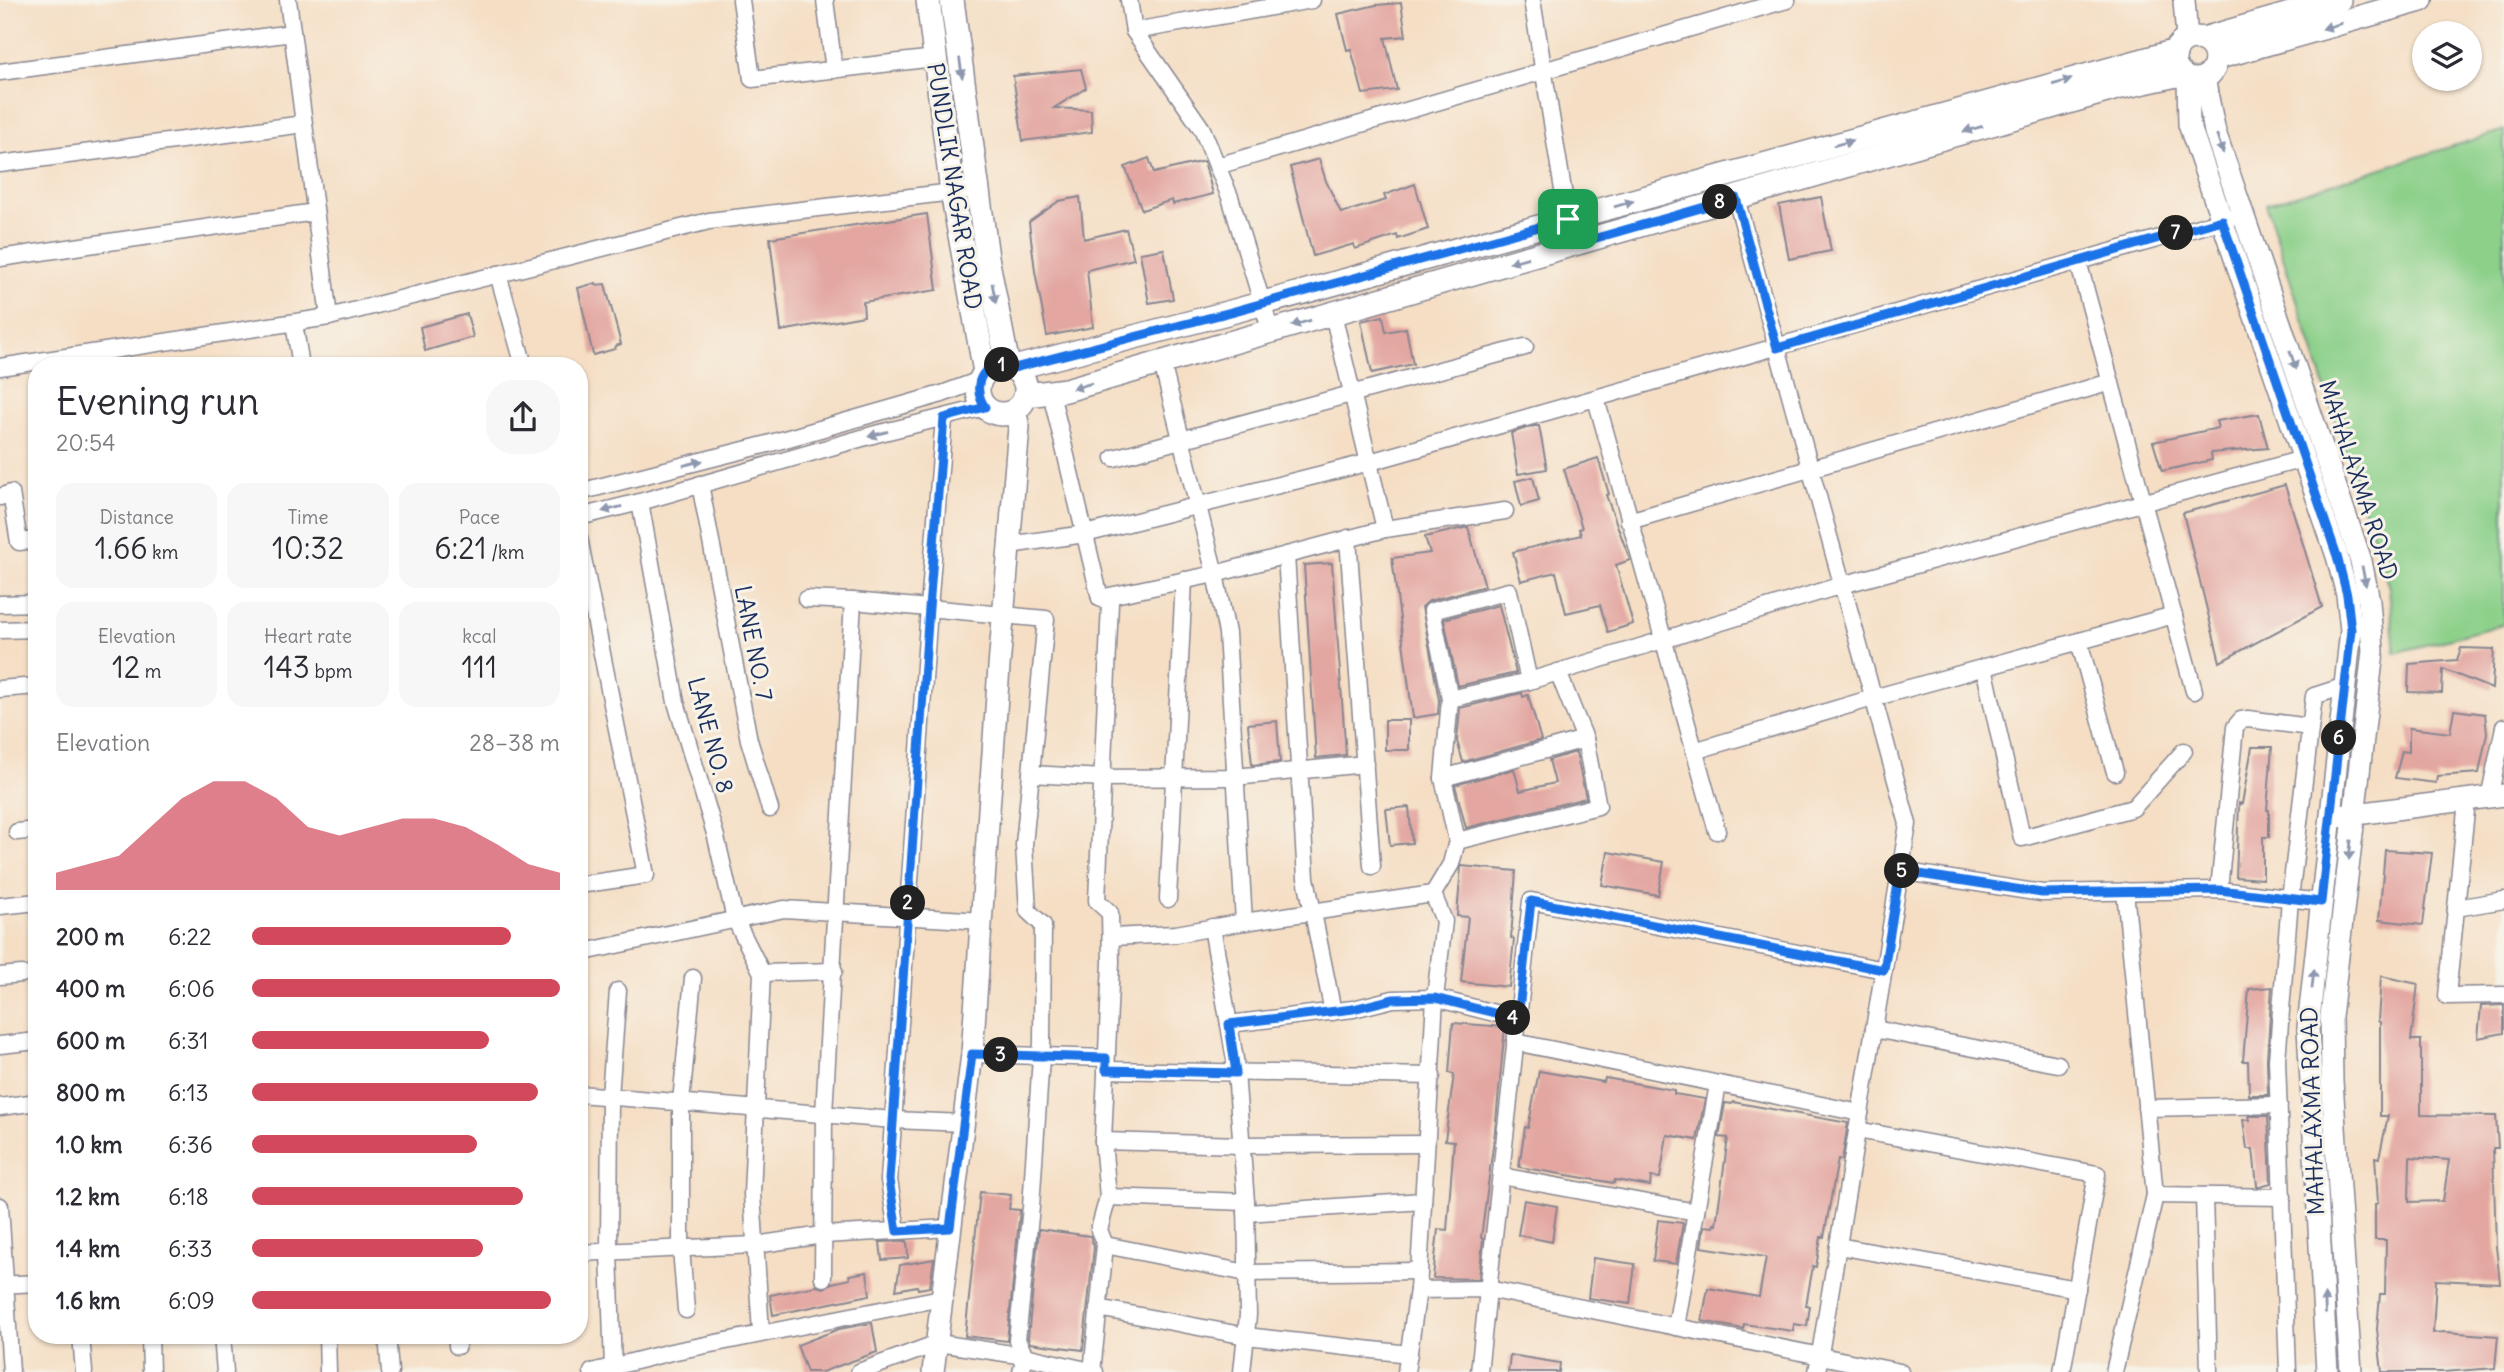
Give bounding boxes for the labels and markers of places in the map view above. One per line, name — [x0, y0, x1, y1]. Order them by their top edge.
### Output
pin: 8 — [1702, 184, 1738, 220]
pin — [1538, 189, 1598, 249]
pin: 7 — [2158, 216, 2194, 250]
pin: 1 — [984, 348, 1020, 382]
pin: 6 — [2322, 720, 2356, 756]
pin: 5 — [1884, 854, 1920, 888]
pin: 2 — [890, 886, 926, 920]
pin: 4 — [1496, 1000, 1530, 1036]
pin: 3 — [984, 1038, 1018, 1072]

